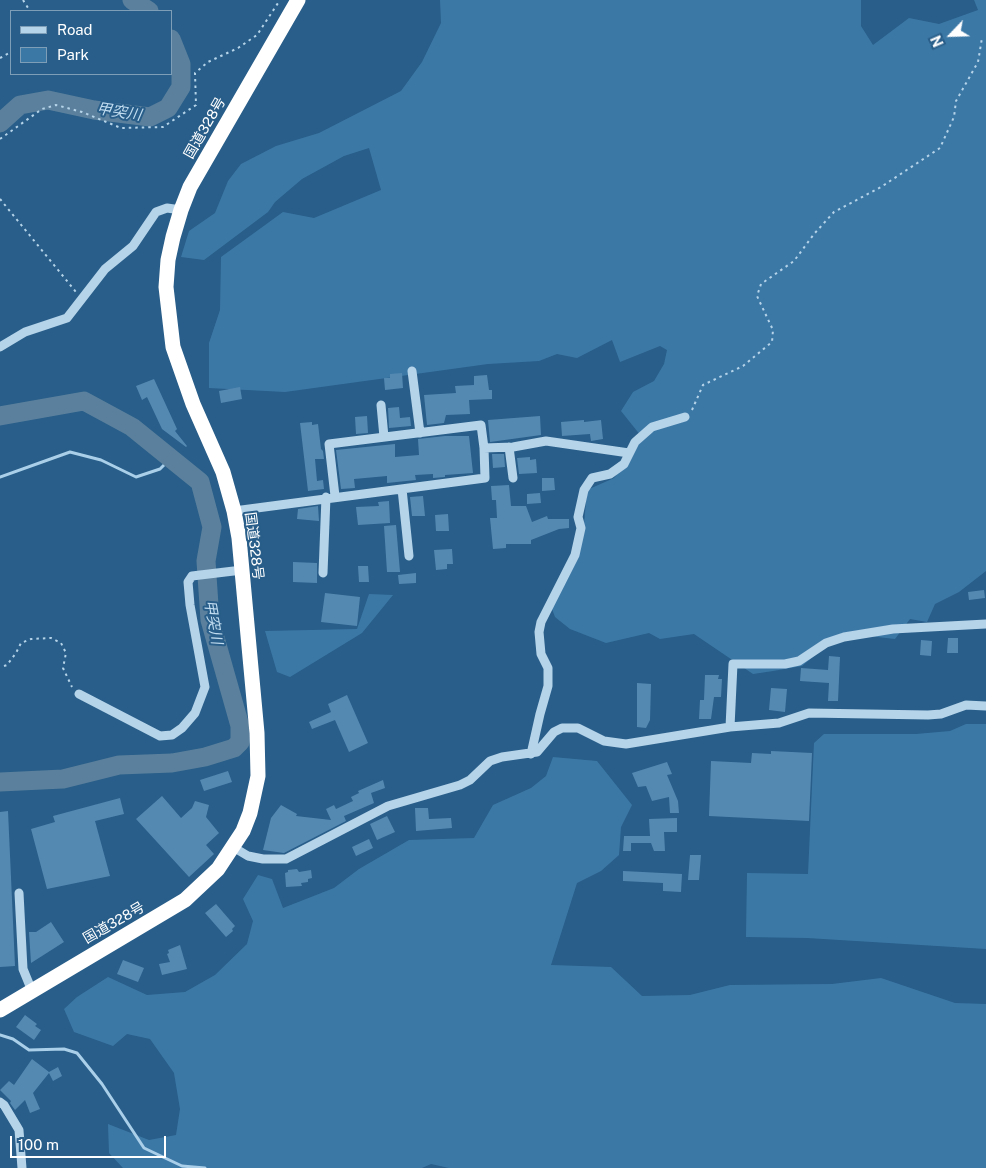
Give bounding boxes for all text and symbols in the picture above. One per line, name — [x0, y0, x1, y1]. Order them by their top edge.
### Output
legend — [10, 10, 172, 75]
north arrow — [926, 10, 976, 60]
text: Road — [57, 21, 93, 38]
text: N — [928, 33, 947, 49]
text: Park — [57, 46, 89, 63]
street label: 国道328号 — [181, 94, 229, 162]
water label: 甲突川 — [95, 100, 143, 124]
street label: 国道328号 — [242, 511, 266, 581]
water label: 甲突川 — [200, 598, 226, 646]
street label: 国道328号 — [80, 899, 148, 947]
scale bar — [12, 1126, 169, 1158]
text: 100 m — [18, 1136, 59, 1153]

